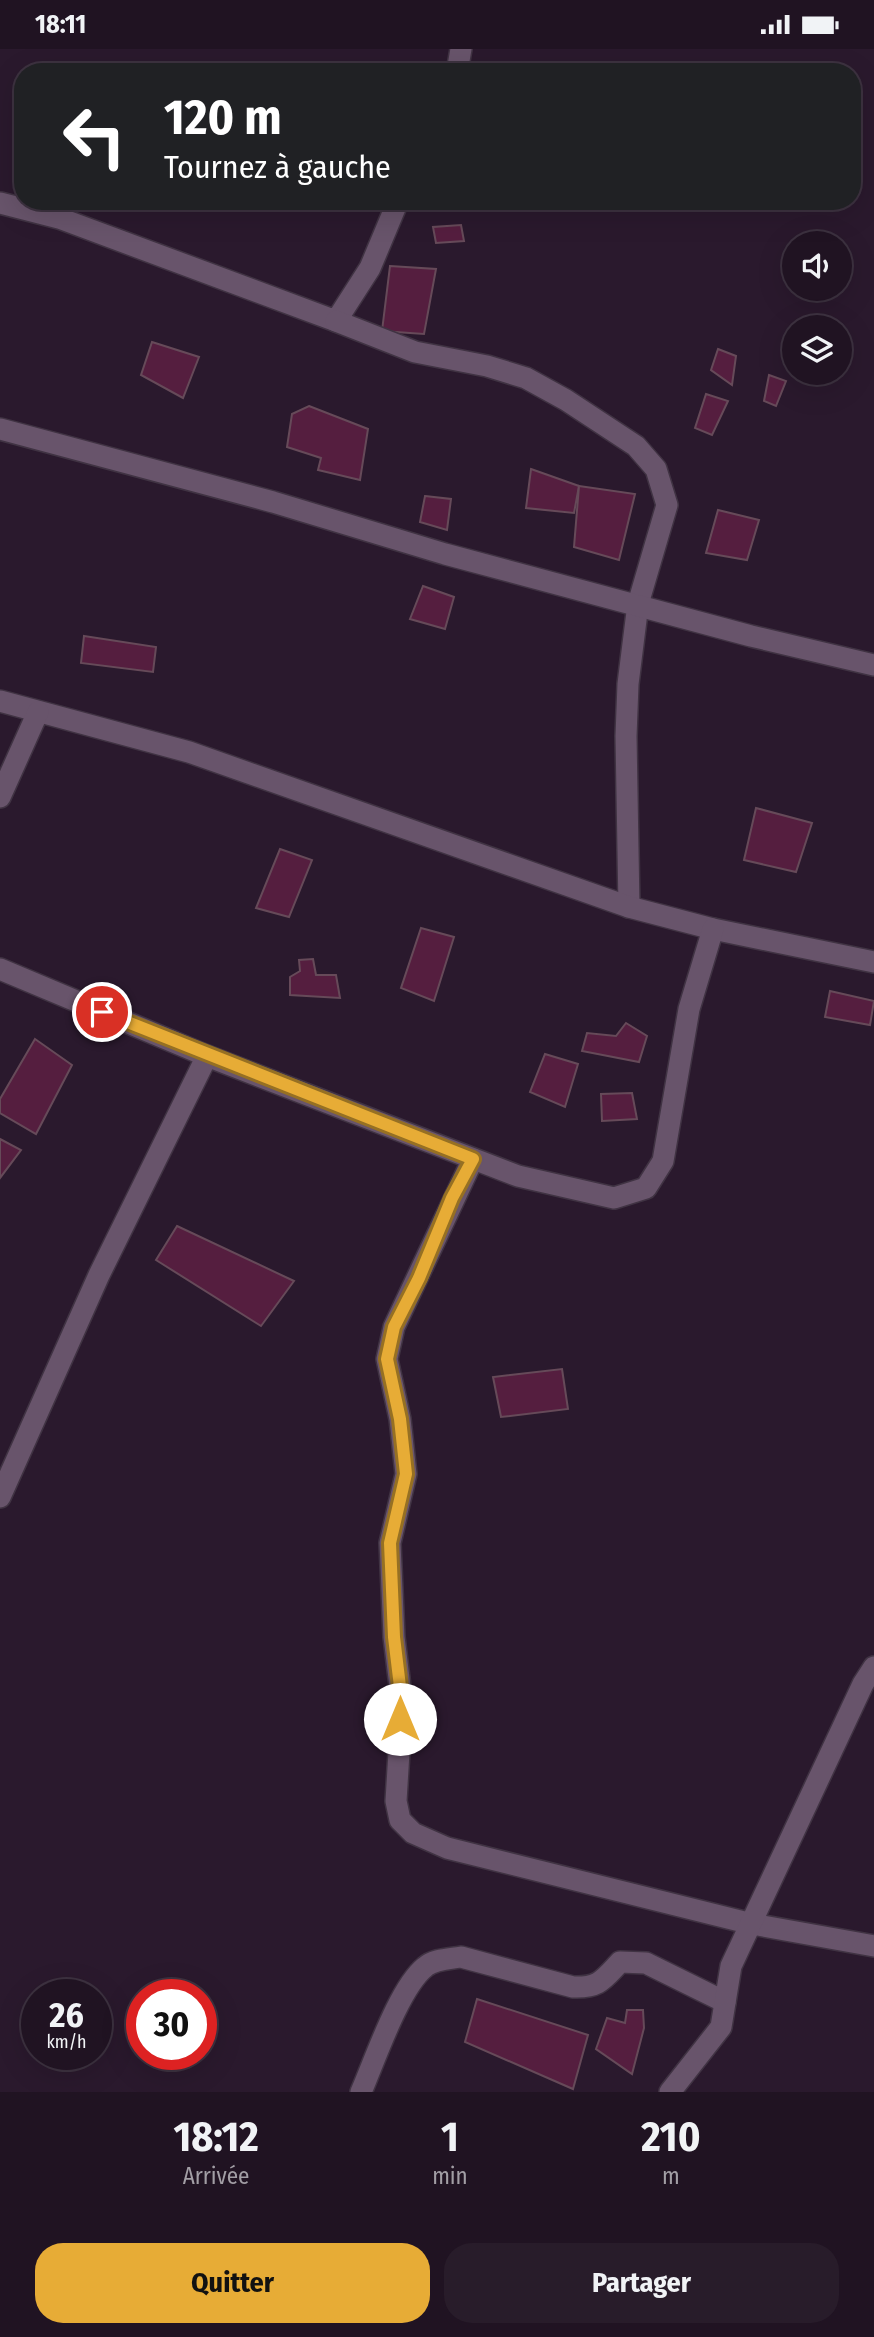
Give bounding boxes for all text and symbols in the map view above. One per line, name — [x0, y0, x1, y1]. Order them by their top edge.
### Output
text: 18:11 — [35, 9, 86, 40]
text: 120 m — [164, 88, 282, 147]
icon: left — [49, 91, 140, 182]
text: Tournez à gauche — [164, 148, 391, 186]
map controls — [782, 231, 852, 385]
button: sound — [782, 231, 852, 301]
button: layers — [782, 315, 852, 385]
pin — [72, 982, 132, 1042]
icon: arrive — [83, 993, 121, 1031]
position arrow — [363, 1682, 437, 1756]
speed limit sign: 30 — [126, 1979, 217, 2070]
text: 26 — [49, 1994, 84, 2036]
text: km/h — [46, 2031, 87, 2053]
text: 18:12 — [173, 2112, 259, 2162]
text: 1 — [441, 2112, 459, 2162]
text: 210 — [641, 2112, 701, 2162]
text: Arrivée — [183, 2162, 249, 2190]
text: min — [432, 2162, 468, 2190]
text: m — [662, 2162, 680, 2190]
button: Quitter — [35, 2243, 430, 2323]
button: Partager — [444, 2243, 839, 2323]

